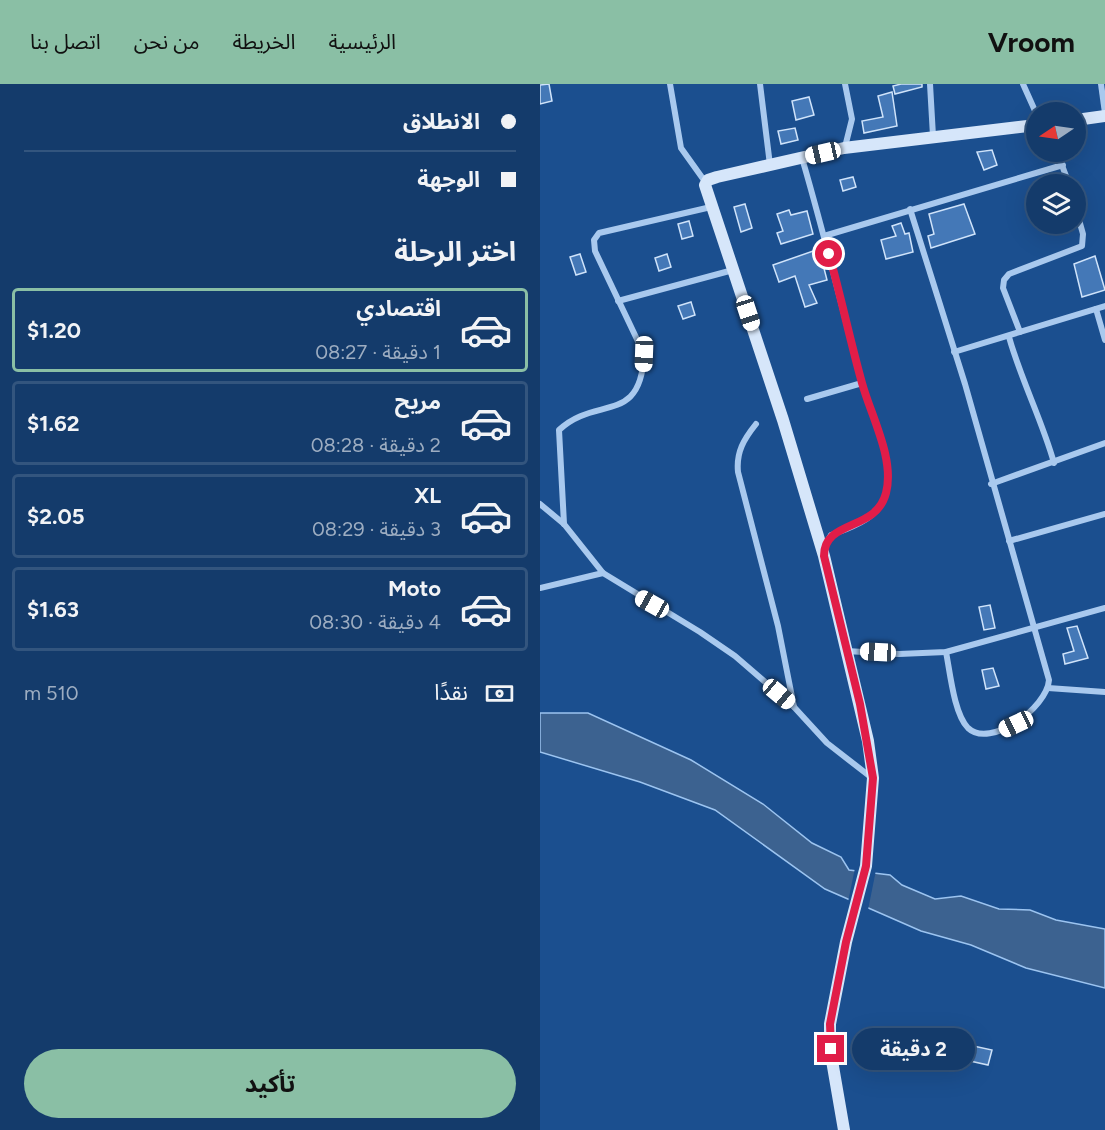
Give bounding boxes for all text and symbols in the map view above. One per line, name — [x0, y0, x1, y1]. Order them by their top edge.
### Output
text: Vroom — [988, 25, 1075, 59]
text: اتصل بنا — [30, 29, 101, 54]
text: من نحن — [134, 29, 200, 54]
text: الخريطة — [233, 29, 296, 54]
text: الرئيسية — [329, 29, 396, 54]
north arrow — [1026, 102, 1086, 162]
map controls — [1026, 102, 1086, 234]
text: الانطلاق — [403, 108, 480, 135]
car — [803, 140, 843, 166]
text: الوجهة — [417, 166, 480, 193]
button: layers — [1026, 174, 1086, 234]
text: اختر الرحلة — [394, 235, 516, 268]
route start — [815, 240, 842, 267]
car — [734, 293, 762, 333]
text: اقتصادي — [356, 295, 441, 322]
icon: car — [459, 303, 513, 357]
text: $1.20 — [27, 317, 81, 344]
car — [634, 336, 654, 372]
text: 1 دقيقة · 08:27 — [315, 340, 441, 364]
text: مريح — [395, 388, 441, 415]
icon: car — [459, 396, 513, 450]
text: $1.62 — [27, 410, 79, 437]
text: 2 دقيقة · 08:28 — [311, 433, 441, 457]
text: XL — [414, 482, 441, 509]
icon: car — [459, 489, 513, 543]
text: $2.05 — [27, 503, 84, 530]
text: 3 دقيقة · 08:29 — [312, 517, 441, 541]
text: Moto — [388, 575, 441, 602]
icon: car — [459, 582, 513, 636]
car — [632, 587, 672, 621]
text: $1.63 — [27, 596, 79, 623]
text: 4 دقيقة · 08:30 — [309, 610, 441, 634]
car — [860, 642, 896, 662]
car — [759, 676, 799, 712]
icon: cash — [483, 677, 516, 710]
text: نقدًا — [434, 679, 468, 706]
text: 510 m — [24, 681, 79, 705]
car — [996, 708, 1036, 740]
callout: 2 دقيقة — [852, 1028, 975, 1070]
route end — [817, 1035, 844, 1062]
text: 2 دقيقة — [880, 1037, 947, 1061]
button: تأكيد — [24, 1049, 516, 1118]

